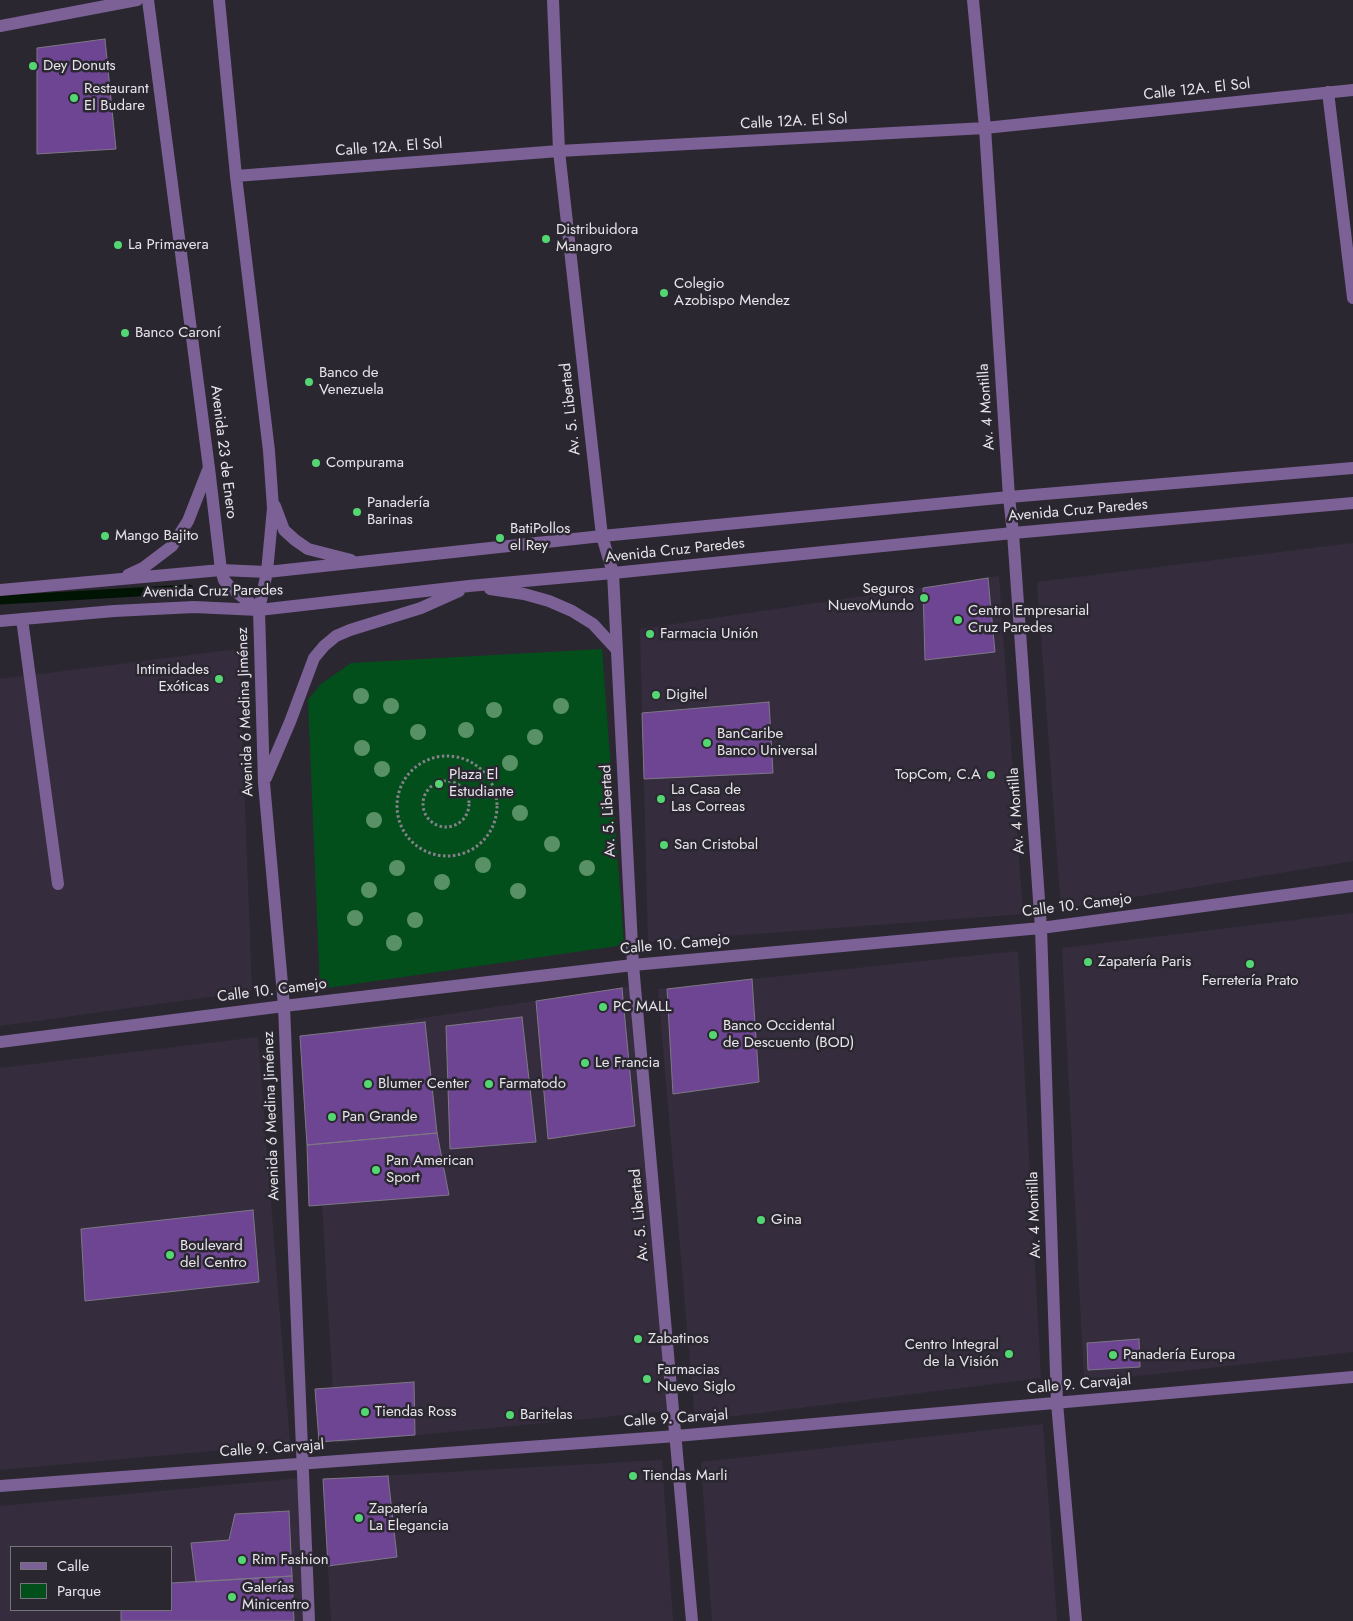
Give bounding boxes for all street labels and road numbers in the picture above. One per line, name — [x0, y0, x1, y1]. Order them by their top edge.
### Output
street label: Calle 12A. El Sol — [1143, 75, 1251, 105]
street label: Calle 12A. El Sol — [740, 110, 848, 134]
street label: Calle 12A. El Sol — [335, 135, 443, 161]
street label: Av. 5. Libertad — [557, 362, 585, 456]
street label: Av. 4 Montilla — [975, 363, 999, 451]
street label: Avenida 23 de Enero — [206, 384, 240, 520]
street label: Avenida Cruz Paredes — [1008, 496, 1148, 526]
street label: Avenida Cruz Paredes — [604, 535, 746, 567]
street label: Avenida Cruz Paredes — [143, 582, 283, 602]
street label: Avenida 6 Medina Jiménez — [234, 627, 258, 797]
street label: Av. 5. Libertad — [598, 764, 620, 858]
street label: Av. 4 Montilla — [1005, 767, 1029, 855]
street label: Calle 10. Camejo — [1021, 890, 1133, 922]
street label: Calle 10. Camejo — [619, 931, 731, 959]
street label: Calle 10. Camejo — [216, 975, 328, 1007]
street label: Avenida 6 Medina Jiménez — [260, 1031, 284, 1201]
street label: Av. 5. Libertad — [627, 1168, 653, 1262]
street label: Av. 4 Montilla — [1024, 1171, 1046, 1259]
street label: Calle 9. Carvajal — [1026, 1371, 1132, 1399]
street label: Calle 9. Carvajal — [623, 1406, 729, 1432]
street label: Calle 9. Carvajal — [219, 1436, 325, 1462]

